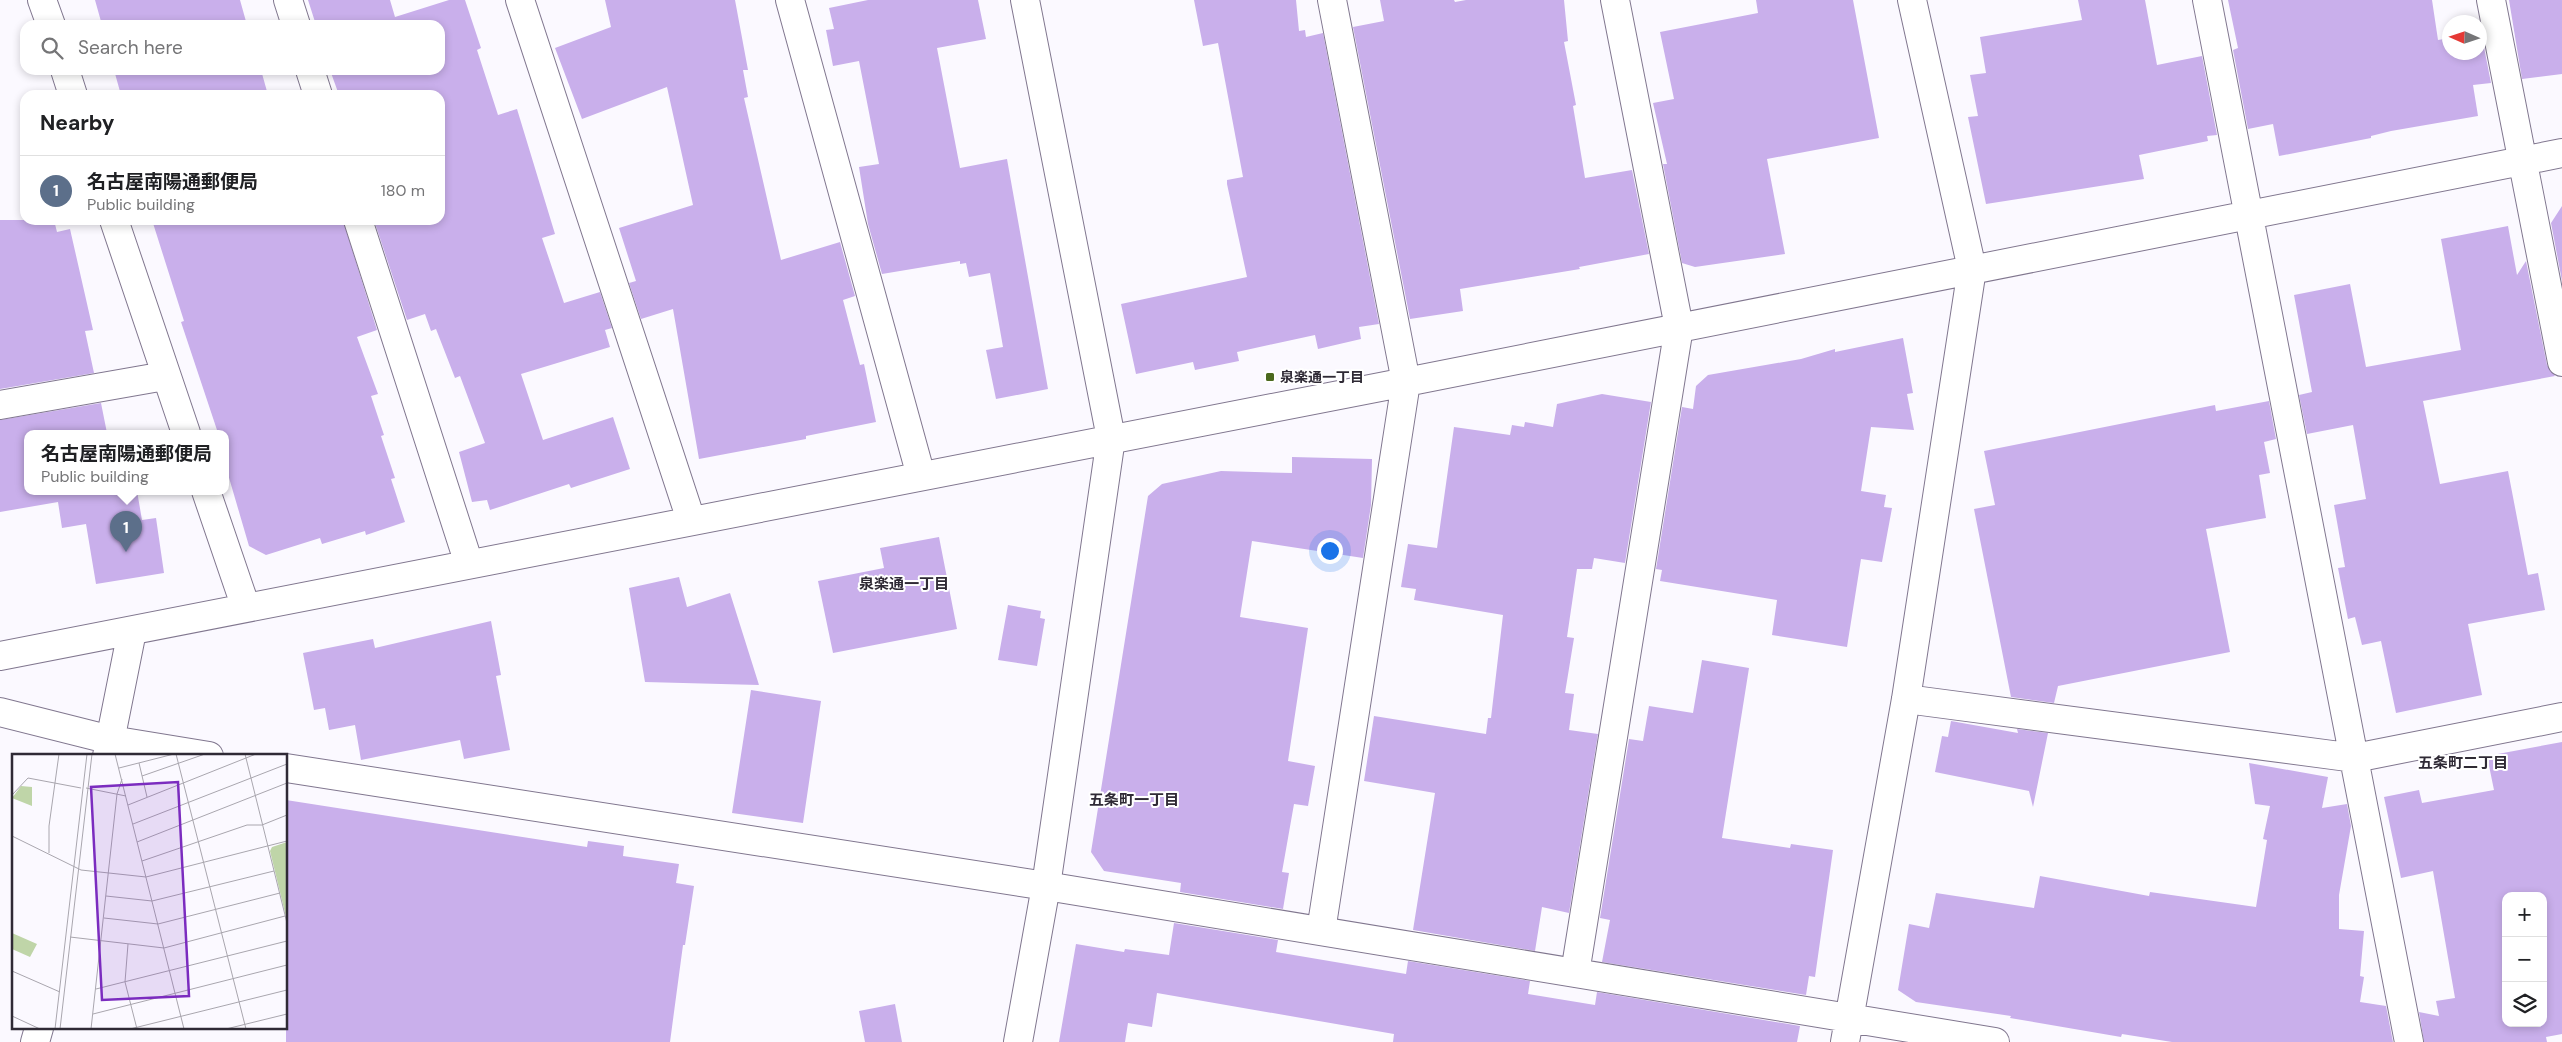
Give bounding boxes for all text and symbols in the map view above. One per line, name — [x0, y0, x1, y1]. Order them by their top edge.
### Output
north arrow — [2442, 15, 2487, 60]
search box — [20, 20, 445, 75]
icon: search — [38, 34, 66, 62]
text: Search here — [78, 35, 183, 60]
text: Nearby — [40, 109, 114, 137]
text: 名古屋南陽通郵便局 — [87, 169, 258, 194]
text: 1 — [53, 180, 59, 201]
text: 180 m — [381, 180, 425, 201]
text: Public building — [87, 194, 195, 215]
place label: 泉楽通一丁目 — [1280, 368, 1364, 386]
marker: 泉楽通一丁目 — [1264, 371, 1276, 383]
popup — [24, 430, 229, 495]
text: 名古屋南陽通郵便局 — [41, 441, 212, 466]
text: Public building — [41, 466, 149, 487]
pin: 1 — [110, 511, 142, 552]
your location — [1317, 538, 1343, 564]
district label: 泉楽通一丁目 — [859, 574, 949, 594]
district label: 五条町二丁目 — [2418, 753, 2508, 773]
inset map — [12, 754, 288, 1030]
district label: 五条町一丁目 — [1089, 790, 1179, 810]
map controls — [2502, 892, 2547, 1027]
button: + — [2502, 892, 2547, 937]
button: − — [2502, 937, 2547, 982]
button: layers — [2502, 982, 2547, 1027]

